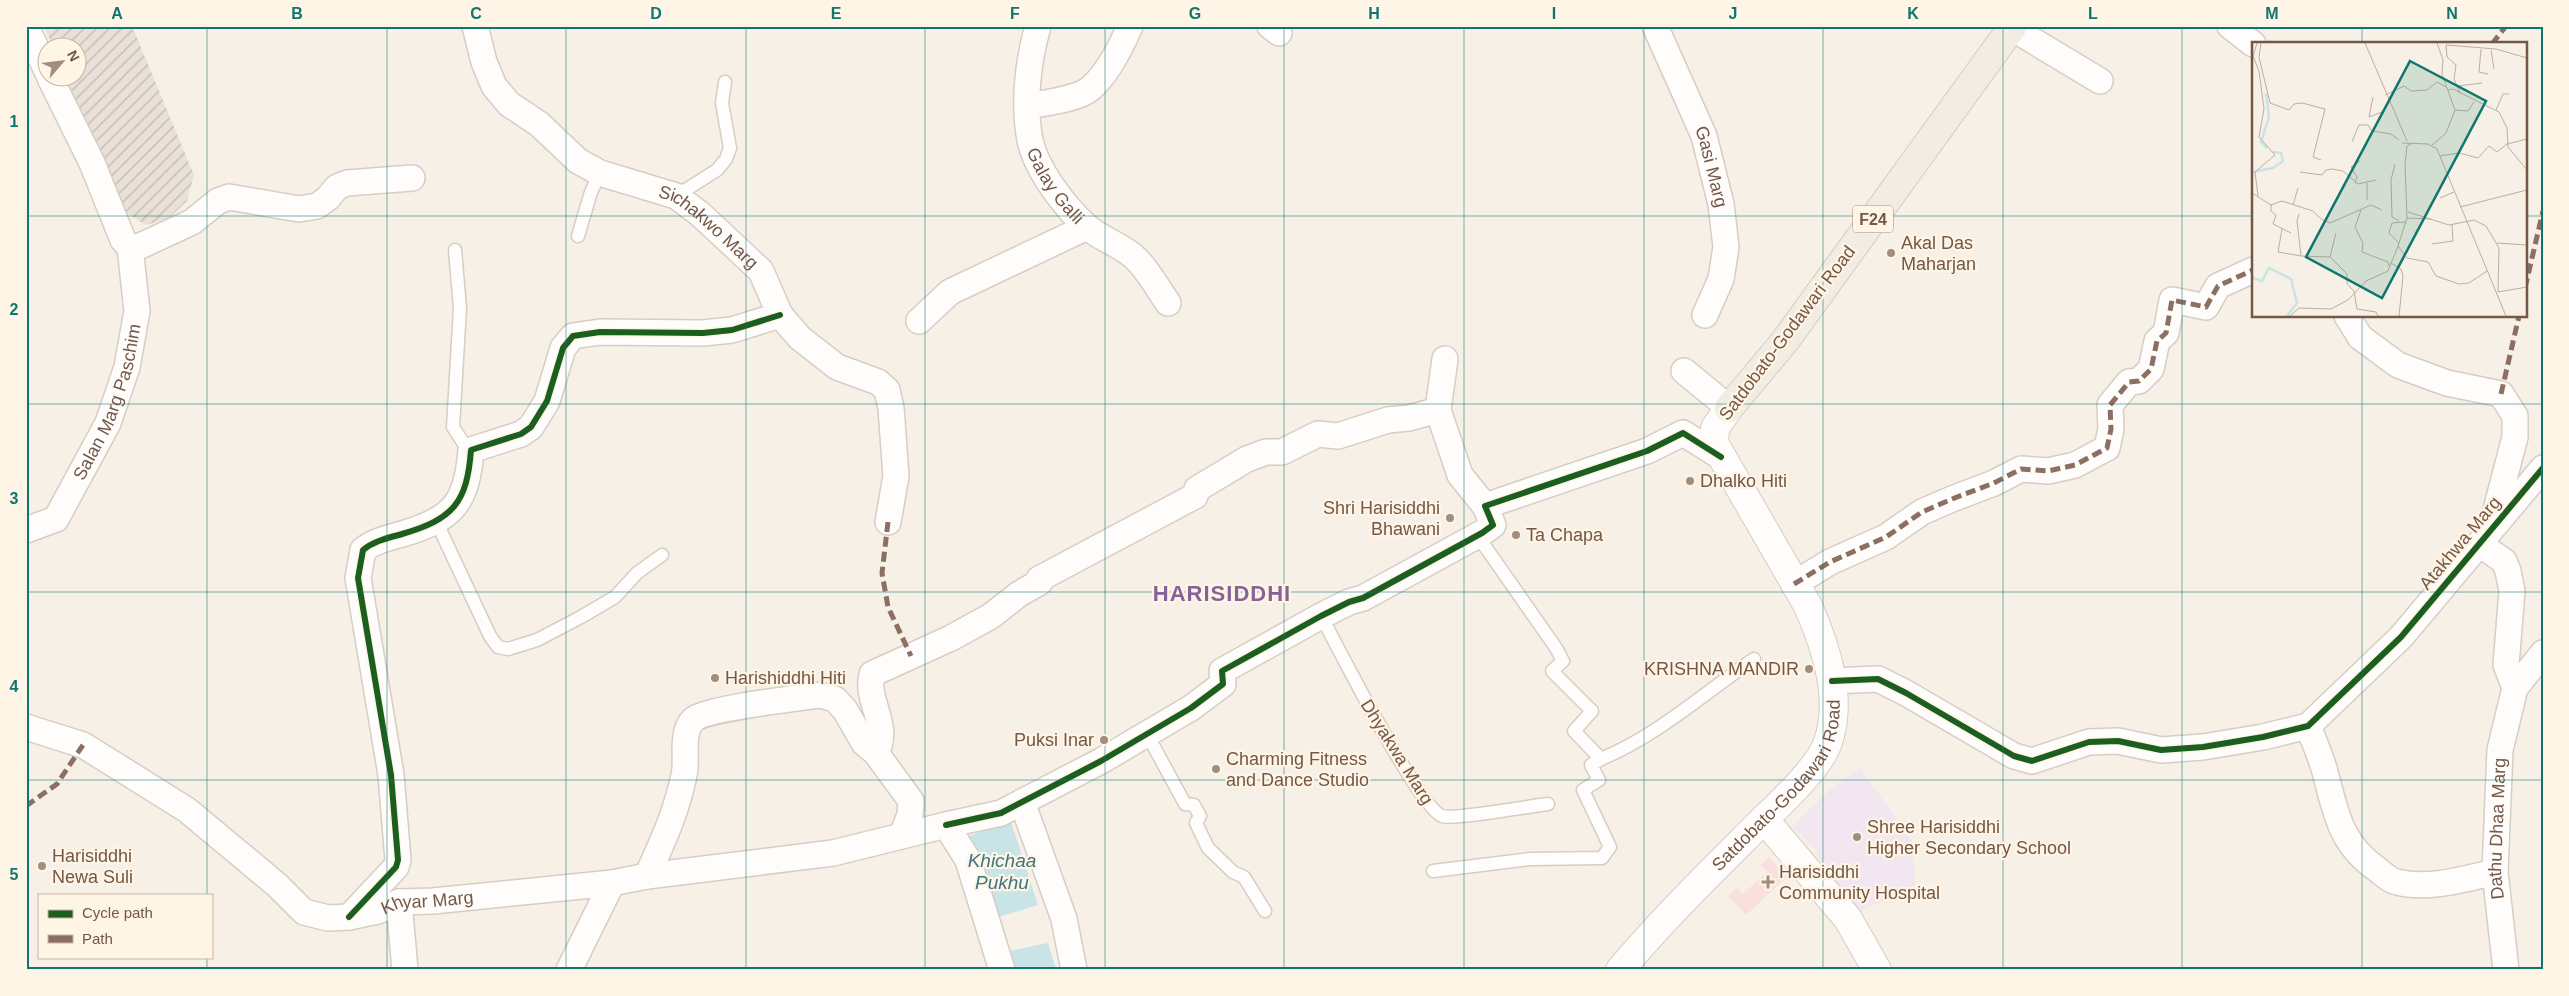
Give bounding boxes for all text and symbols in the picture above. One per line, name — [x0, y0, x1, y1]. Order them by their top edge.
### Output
text: A — [111, 5, 123, 22]
text: B — [291, 5, 303, 22]
text: C — [470, 5, 482, 22]
text: D — [650, 5, 662, 22]
text: E — [831, 5, 842, 22]
text: F — [1010, 5, 1020, 22]
text: G — [1189, 5, 1201, 22]
text: H — [1368, 5, 1380, 22]
text: I — [1552, 5, 1556, 22]
text: J — [1729, 5, 1737, 22]
text: K — [1907, 5, 1919, 22]
text: L — [2088, 5, 2098, 22]
text: M — [2265, 5, 2279, 22]
text: N — [2446, 5, 2458, 22]
north arrow — [38, 38, 88, 88]
inset map — [2252, 42, 2526, 318]
text: N — [64, 48, 83, 64]
text: 1 — [10, 113, 19, 130]
street label: Gasi Marg — [1691, 123, 1731, 209]
street label: Galay Galli — [1023, 145, 1088, 228]
street label: Sichakwo Marg — [656, 181, 762, 273]
road number: F24 — [1853, 205, 1893, 232]
place label: Akal Das Maharjan — [1901, 233, 1976, 274]
street label: Satdobato-Godawari Road — [1715, 242, 1859, 424]
marker: Akal Das Maharjan — [1885, 247, 1897, 259]
text: 2 — [10, 301, 19, 318]
street label: Salan Marg Paschim — [69, 322, 145, 483]
place label: Dhalko Hiti — [1700, 471, 1787, 491]
marker: Dhalko Hiti — [1684, 475, 1696, 487]
text: 3 — [10, 490, 19, 507]
street label: Atakhwa Marg — [2415, 493, 2505, 593]
place label: Shri Harisiddhi Bhawani — [1323, 498, 1440, 539]
marker: Shri Harisiddhi Bhawani — [1444, 512, 1456, 524]
place label: Ta Chapa — [1526, 525, 1604, 545]
marker: Ta Chapa — [1510, 529, 1522, 541]
district label: HARISIDDHI — [1153, 581, 1291, 606]
place label: KRISHNA MANDIR — [1644, 659, 1799, 679]
marker: KRISHNA MANDIR — [1803, 663, 1815, 675]
place label: Harishiddhi Hiti — [725, 668, 846, 688]
marker: Harishiddhi Hiti — [709, 672, 721, 684]
text: 4 — [10, 678, 19, 695]
street label: Dhyakwa Marg — [1357, 696, 1437, 808]
street label: Satdobato-Godawari Road — [1708, 699, 1844, 875]
place label: Puksi Inar — [1014, 730, 1094, 750]
marker: Puksi Inar — [1098, 734, 1110, 746]
place label: Charming Fitness and Dance Studio — [1226, 749, 1369, 790]
street label: Dathu Dhaa Marg — [2485, 757, 2510, 901]
marker: Charming Fitness and Dance Studio — [1210, 763, 1222, 775]
place label: Shree Harisiddhi Higher Secondary School — [1867, 817, 2071, 858]
marker: Shree Harisiddhi Higher Secondary School — [1851, 831, 1863, 843]
place label: Harisiddhi Newa Suli — [52, 846, 133, 887]
water label: Khichaa Pukhu — [968, 850, 1036, 893]
marker: Harisiddhi Newa Suli — [36, 860, 48, 872]
place label: Harisiddhi Community Hospital — [1779, 862, 1940, 903]
text: 5 — [10, 866, 19, 883]
marker: Harisiddhi Community Hospital — [1761, 875, 1775, 889]
street label: Khyar Marg — [378, 887, 474, 918]
legend — [38, 894, 212, 958]
text: Cycle path — [82, 904, 153, 921]
text: Path — [82, 930, 113, 947]

